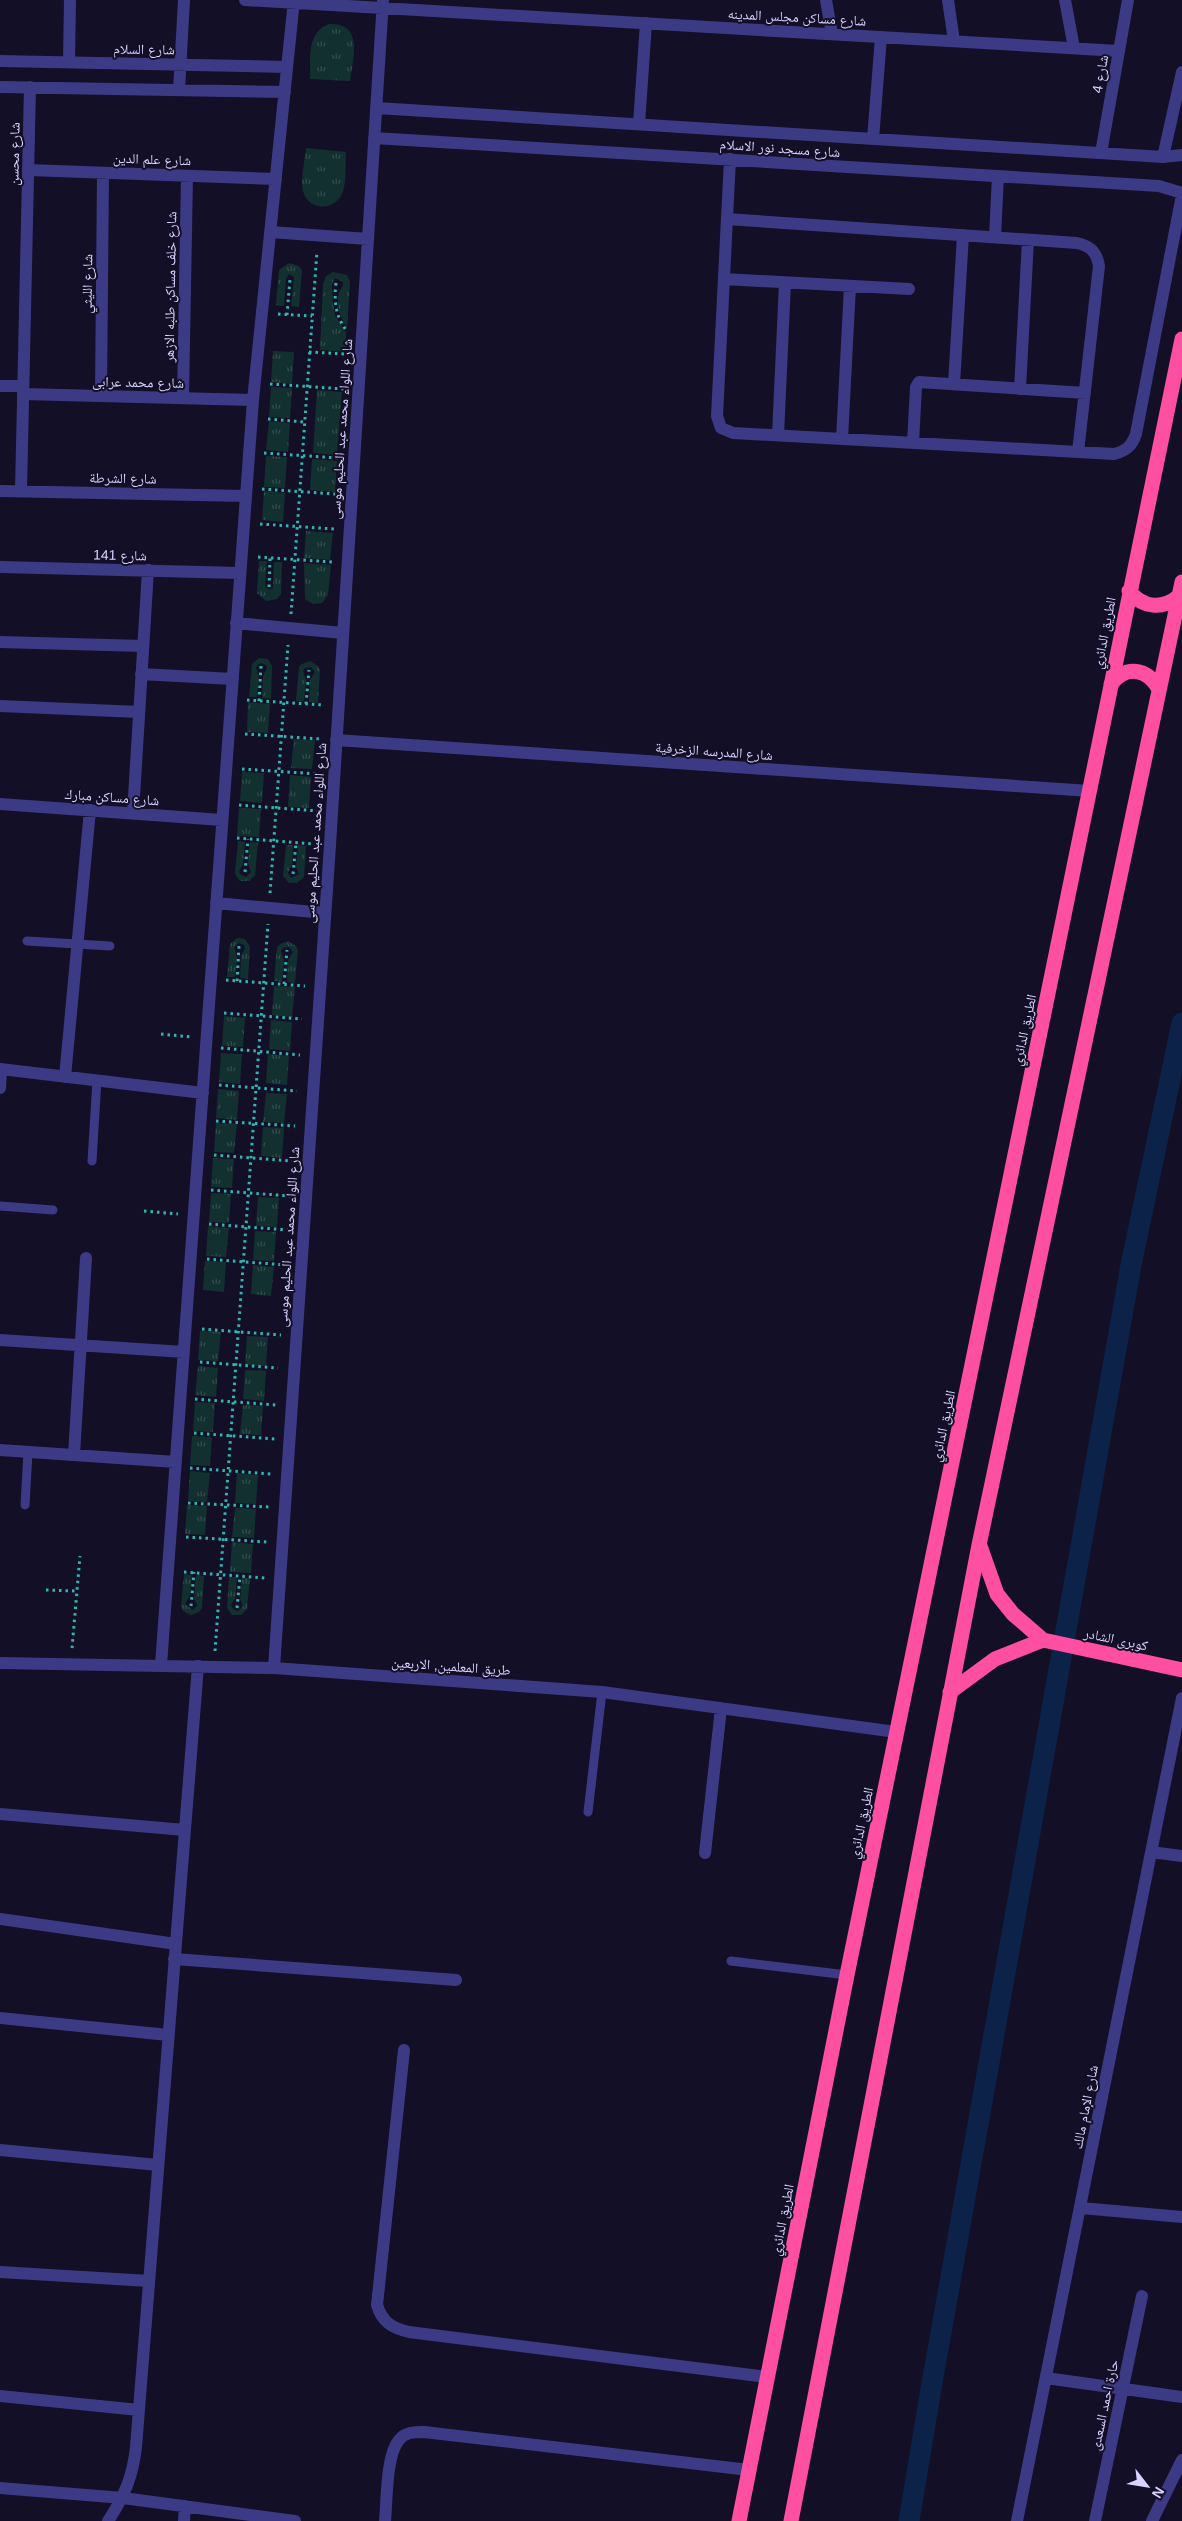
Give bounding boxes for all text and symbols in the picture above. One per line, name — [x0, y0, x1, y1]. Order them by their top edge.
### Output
street label: شارع مساكن مجلس المدينه — [727, 5, 867, 31]
street label: شارع السلام — [113, 40, 175, 60]
street label: شارع 4 — [1089, 54, 1113, 95]
street label: شارع محسن — [5, 122, 25, 186]
street label: شارع مسجد نور الاسلام — [719, 136, 841, 162]
street label: شارع علم الدين — [113, 150, 191, 170]
street label: شارع خلف مساكن طلبه الازهر — [161, 211, 181, 364]
street label: شارع الليثي — [78, 254, 99, 314]
street label: شارع اللواء محمد عبد الحليم موسى — [327, 338, 357, 520]
street label: شارع محمد عرابى — [92, 373, 184, 393]
street label: شارع الشرطة — [89, 469, 157, 489]
street label: شارع 141 — [93, 547, 147, 565]
street label: الطريق الدائري — [1089, 596, 1122, 671]
street label: شارع المدرسه الزخرفية — [655, 739, 773, 765]
street label: شارع اللواء محمد عبد الحليم موسى — [301, 742, 331, 924]
street label: شارع مساكن مبارك — [64, 786, 160, 810]
street label: الطريق الدائري — [1009, 993, 1043, 1068]
street label: شارع اللواء محمد عبد الحليم موسى — [274, 1146, 304, 1328]
street label: الطريق الدائري — [928, 1389, 962, 1464]
street label: كوبرى الشادر — [1081, 1624, 1150, 1655]
street label: طريق المعلمين, الاربعين — [391, 1654, 511, 1680]
street label: الطريق الدائري — [846, 1786, 880, 1861]
street label: شارع الإمام مالك — [1069, 2064, 1103, 2151]
street label: الطريق الدائري — [767, 2183, 800, 2258]
street label: حارة احمد السعدى — [1087, 2358, 1122, 2452]
north arrow — [1122, 2461, 1172, 2511]
text: N — [1149, 2484, 1168, 2501]

